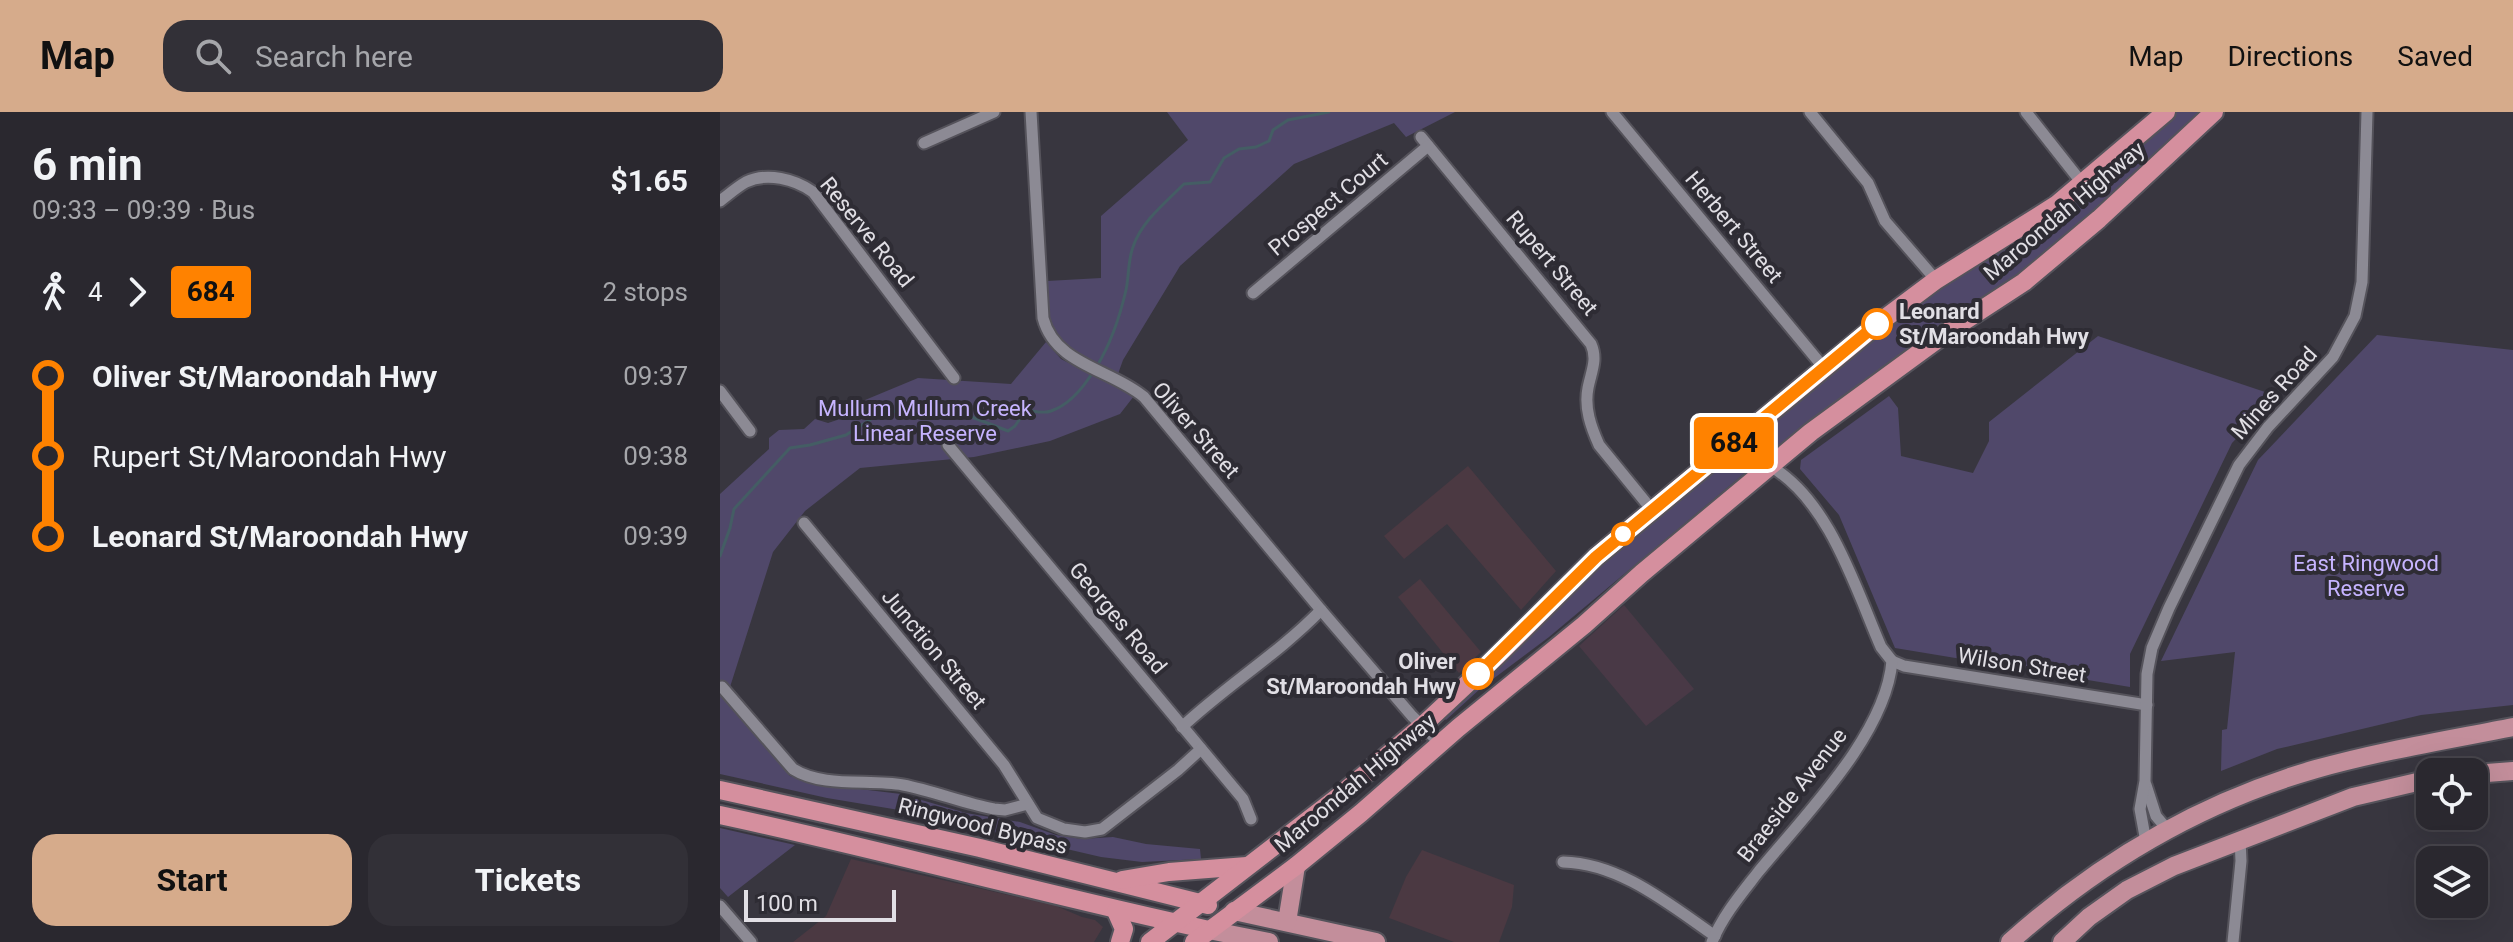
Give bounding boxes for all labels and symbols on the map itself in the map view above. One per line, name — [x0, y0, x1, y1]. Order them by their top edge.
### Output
street label: Maroondah Highway — [1979, 136, 2150, 285]
street label: Prospect Court — [1264, 147, 1392, 261]
street label: Herbert Street — [1680, 166, 1788, 288]
street label: Reserve Road — [815, 172, 919, 292]
street label: Rupert Street — [1501, 206, 1603, 320]
place label: Leonard St/Maroondah Hwy — [1899, 299, 2090, 349]
marker: Leonard St/Maroondah Hwy — [1862, 309, 1892, 339]
street label: Mines Road — [2226, 342, 2322, 444]
street label: Oliver Street — [1148, 377, 1244, 483]
park label: Mullum Mullum Creek Linear Reserve — [818, 396, 1033, 446]
line badge: 684 — [1688, 417, 1780, 469]
unlabelled marker — [1612, 523, 1634, 545]
park label: East Ringwood Reserve — [2293, 551, 2439, 601]
street label: Georges Road — [1064, 557, 1172, 679]
street label: Junction Street — [877, 584, 991, 714]
street label: Wilson Street — [1956, 643, 2088, 687]
place label: Oliver St/Maroondah Hwy — [1266, 649, 1457, 699]
marker: Oliver St/Maroondah Hwy — [1463, 659, 1493, 689]
street label: Maroondah Highway — [1270, 708, 1441, 857]
street label: Braeside Avenue — [1732, 723, 1852, 867]
street label: Ringwood Bypass — [896, 793, 1070, 859]
scale bar — [744, 886, 896, 922]

